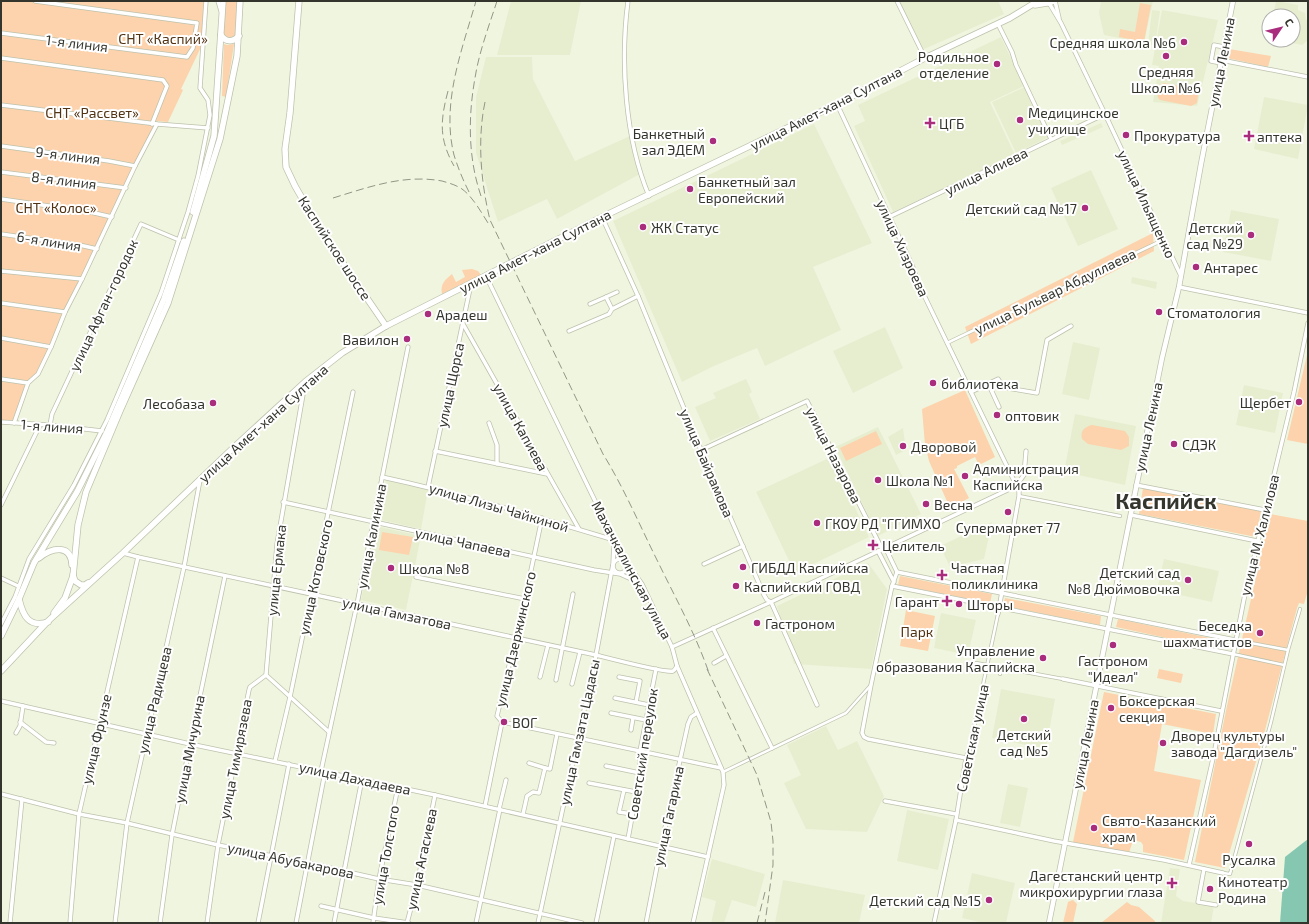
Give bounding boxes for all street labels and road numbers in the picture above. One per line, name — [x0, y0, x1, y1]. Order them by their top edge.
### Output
street label: улица Ленина — [1204, 16, 1238, 108]
street label: 1-я линия — [45, 31, 109, 55]
street label: улица Амет-хана Султана — [747, 62, 905, 154]
street label: 9-я линия — [35, 143, 101, 167]
street label: улица Алиева — [942, 144, 1030, 198]
street label: улица Ильященко — [1115, 147, 1179, 261]
street label: 8-я линия — [30, 168, 98, 192]
street label: Каспийское шоссе — [295, 193, 375, 303]
street label: улица Хизроева — [873, 197, 933, 299]
street label: улица Амет-хана Султана — [456, 205, 614, 297]
street label: 6-я линия — [16, 228, 82, 254]
street label: улица Афган-городок — [65, 236, 141, 374]
street label: улица Бульвар Абдуллаева — [971, 244, 1139, 338]
street label: улица Щорса — [433, 341, 467, 429]
street label: улица Амет-хана Султана — [195, 360, 331, 486]
street label: улица Капиева — [490, 380, 552, 474]
street label: улица Ленина — [1130, 381, 1166, 473]
street label: улица Назарова — [802, 404, 866, 506]
street label: улица Байрамова — [676, 406, 738, 520]
street label: 1-я линия — [20, 415, 84, 437]
street label: улица М. Халилова — [1236, 473, 1282, 597]
street label: улица Лизы Чайкиной — [427, 479, 571, 535]
street label: улица Калинина — [352, 482, 390, 590]
street label: Махачкалинская улица — [588, 498, 676, 642]
street label: улица Котовского — [294, 518, 336, 636]
street label: улица Ермака — [263, 524, 289, 616]
street label: улица Чапаева — [414, 524, 512, 560]
street label: улица Дзержинского — [491, 570, 539, 708]
street label: улица Гамзатова — [341, 593, 453, 633]
street label: улица Радищева — [133, 645, 175, 755]
street label: улица Гамзата Цадасы — [555, 657, 603, 807]
street label: Советская улица — [952, 683, 992, 793]
street label: Советский переулок — [623, 686, 661, 821]
street label: улица Фрунзе — [77, 692, 115, 786]
street label: улица Мичурина — [170, 693, 208, 805]
street label: улица Тимирязева — [215, 698, 255, 820]
street label: улица Ленина — [1068, 698, 1102, 790]
street label: улица Дахадаева — [298, 758, 412, 798]
street label: улица Гагарина — [649, 764, 687, 868]
street label: улица Толстого — [368, 804, 402, 906]
street label: улица Агасиева — [402, 807, 440, 911]
street label: улица Абубакарова — [226, 838, 356, 882]

